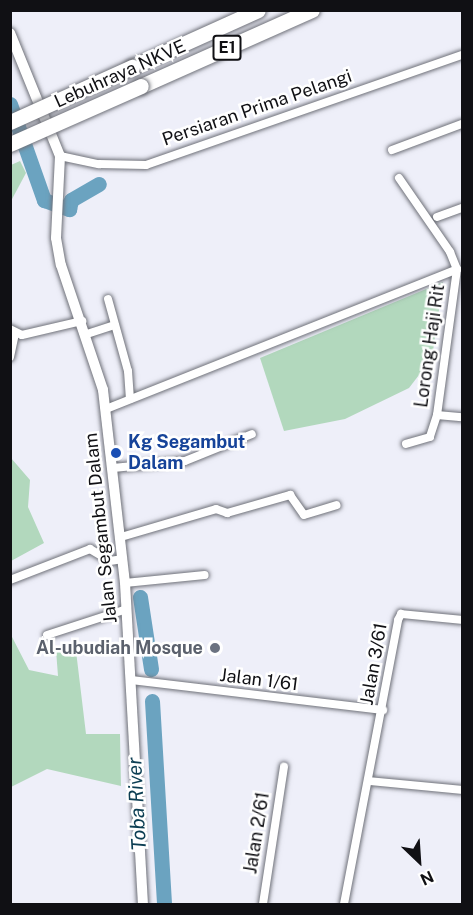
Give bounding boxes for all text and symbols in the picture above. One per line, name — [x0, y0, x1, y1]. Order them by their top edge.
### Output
street label: Lebuhraya NKVE — [51, 35, 189, 113]
road number: E1 — [212, 35, 242, 61]
street label: Persiaran Prima Pelangi — [159, 65, 355, 151]
street label: Lorong Haji Rit — [411, 283, 449, 409]
street label: Jalan Segambut Dalam — [80, 432, 122, 624]
place label: Kg Segambut Dalam — [128, 432, 245, 474]
marker: Kg Segambut Dalam — [109, 446, 123, 460]
street label: Jalan 3/61 — [356, 621, 392, 707]
place label: Al-ubudiah Mosque — [36, 637, 203, 659]
marker: Al-ubudiah Mosque — [208, 641, 222, 655]
street label: Jalan 1/61 — [218, 664, 300, 696]
water label: Toba River — [123, 757, 151, 851]
street label: Jalan 2/61 — [240, 791, 274, 875]
north arrow — [389, 831, 449, 891]
text: N — [417, 867, 437, 889]

